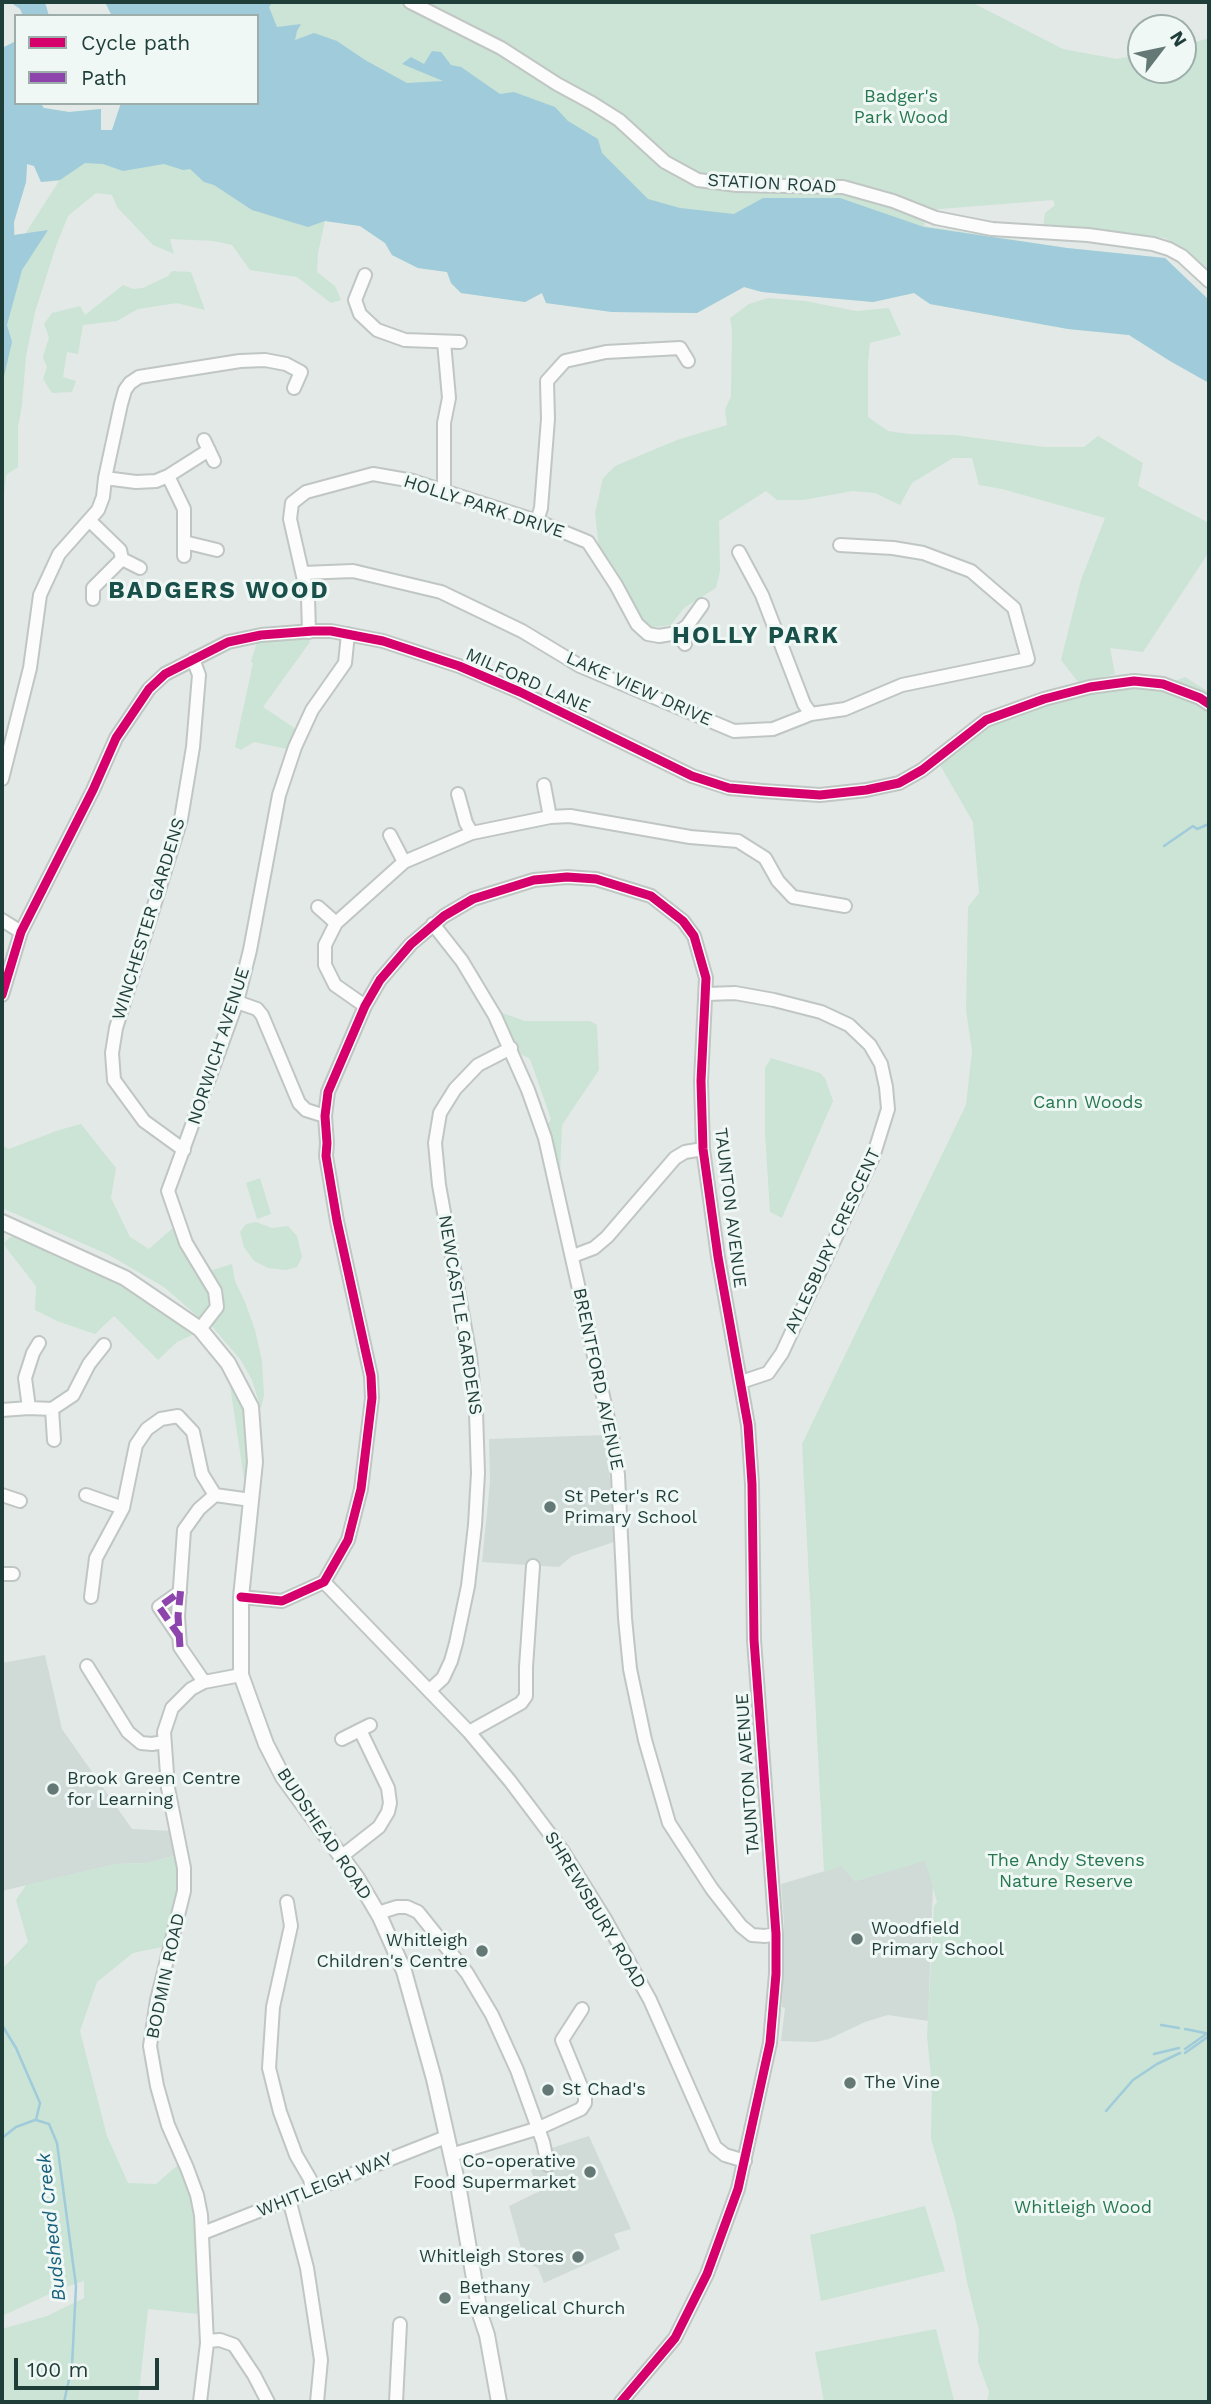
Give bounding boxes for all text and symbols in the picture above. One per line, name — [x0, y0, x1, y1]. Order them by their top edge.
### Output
legend — [14, 14, 259, 105]
north arrow — [1127, 14, 1197, 84]
text: N — [1165, 27, 1192, 51]
text: Cycle path — [81, 30, 190, 55]
text: Path — [81, 65, 127, 90]
park label: Badger's Park Wood — [854, 86, 948, 128]
street label: STATION ROAD — [707, 170, 837, 198]
street label: HOLLY PARK DRIVE — [401, 471, 567, 543]
district label: BADGERS WOOD — [110, 577, 328, 605]
district label: HOLLY PARK — [673, 622, 839, 650]
street label: MILFORD LANE — [462, 644, 594, 718]
street label: LAKE VIEW DRIVE — [563, 647, 715, 731]
street label: WINCHESTER GARDENS — [108, 815, 190, 1023]
street label: NORWICH AVENUE — [183, 965, 255, 1127]
park label: Cann Woods — [1033, 1092, 1143, 1114]
street label: TAUNTON AVENUE — [709, 1127, 751, 1289]
street label: AYLESBURY CRESCENT — [780, 1145, 886, 1337]
street label: NEWCASTLE GARDENS — [434, 1213, 486, 1417]
street label: BRENTFORD AVENUE — [568, 1286, 628, 1472]
place label: St Peter's RC Primary School — [564, 1486, 697, 1528]
marker: St Peter's RC Primary School — [542, 1499, 558, 1515]
street label: TAUNTON AVENUE — [732, 1693, 764, 1855]
street label: BUDSHEAD ROAD — [272, 1764, 376, 1904]
place label: Brook Green Centre for Learning — [67, 1768, 241, 1810]
marker: Brook Green Centre for Learning — [45, 1781, 61, 1797]
street label: SHREWSBURY ROAD — [540, 1828, 650, 1992]
park label: The Andy Stevens Nature Reserve — [987, 1850, 1145, 1892]
street label: BODMIN ROAD — [142, 1911, 190, 2041]
place label: Woodfield Primary School — [871, 1918, 1004, 1960]
place label: Whitleigh Children's Centre — [316, 1930, 468, 1972]
marker: Woodfield Primary School — [849, 1931, 865, 1947]
marker: Whitleigh Children's Centre — [474, 1943, 490, 1959]
place label: The Vine — [864, 2072, 940, 2094]
marker: The Vine — [842, 2075, 858, 2091]
place label: St Chad's — [562, 2079, 646, 2101]
marker: St Chad's — [540, 2082, 556, 2098]
street label: WHITLEIGH WAY — [254, 2148, 396, 2222]
place label: Co-operative Food Supermarket — [413, 2151, 576, 2194]
water label: Budshead Creek — [33, 2152, 71, 2302]
marker: Co-operative Food Supermarket — [582, 2164, 598, 2180]
park label: Whitleigh Wood — [1014, 2197, 1152, 2219]
place label: Whitleigh Stores — [419, 2246, 564, 2268]
marker: Whitleigh Stores — [570, 2249, 586, 2265]
place label: Bethany Evangelical Church — [459, 2277, 625, 2320]
marker: Bethany Evangelical Church — [437, 2290, 453, 2306]
scale bar — [18, 2344, 163, 2388]
text: 100 m — [27, 2357, 89, 2382]

